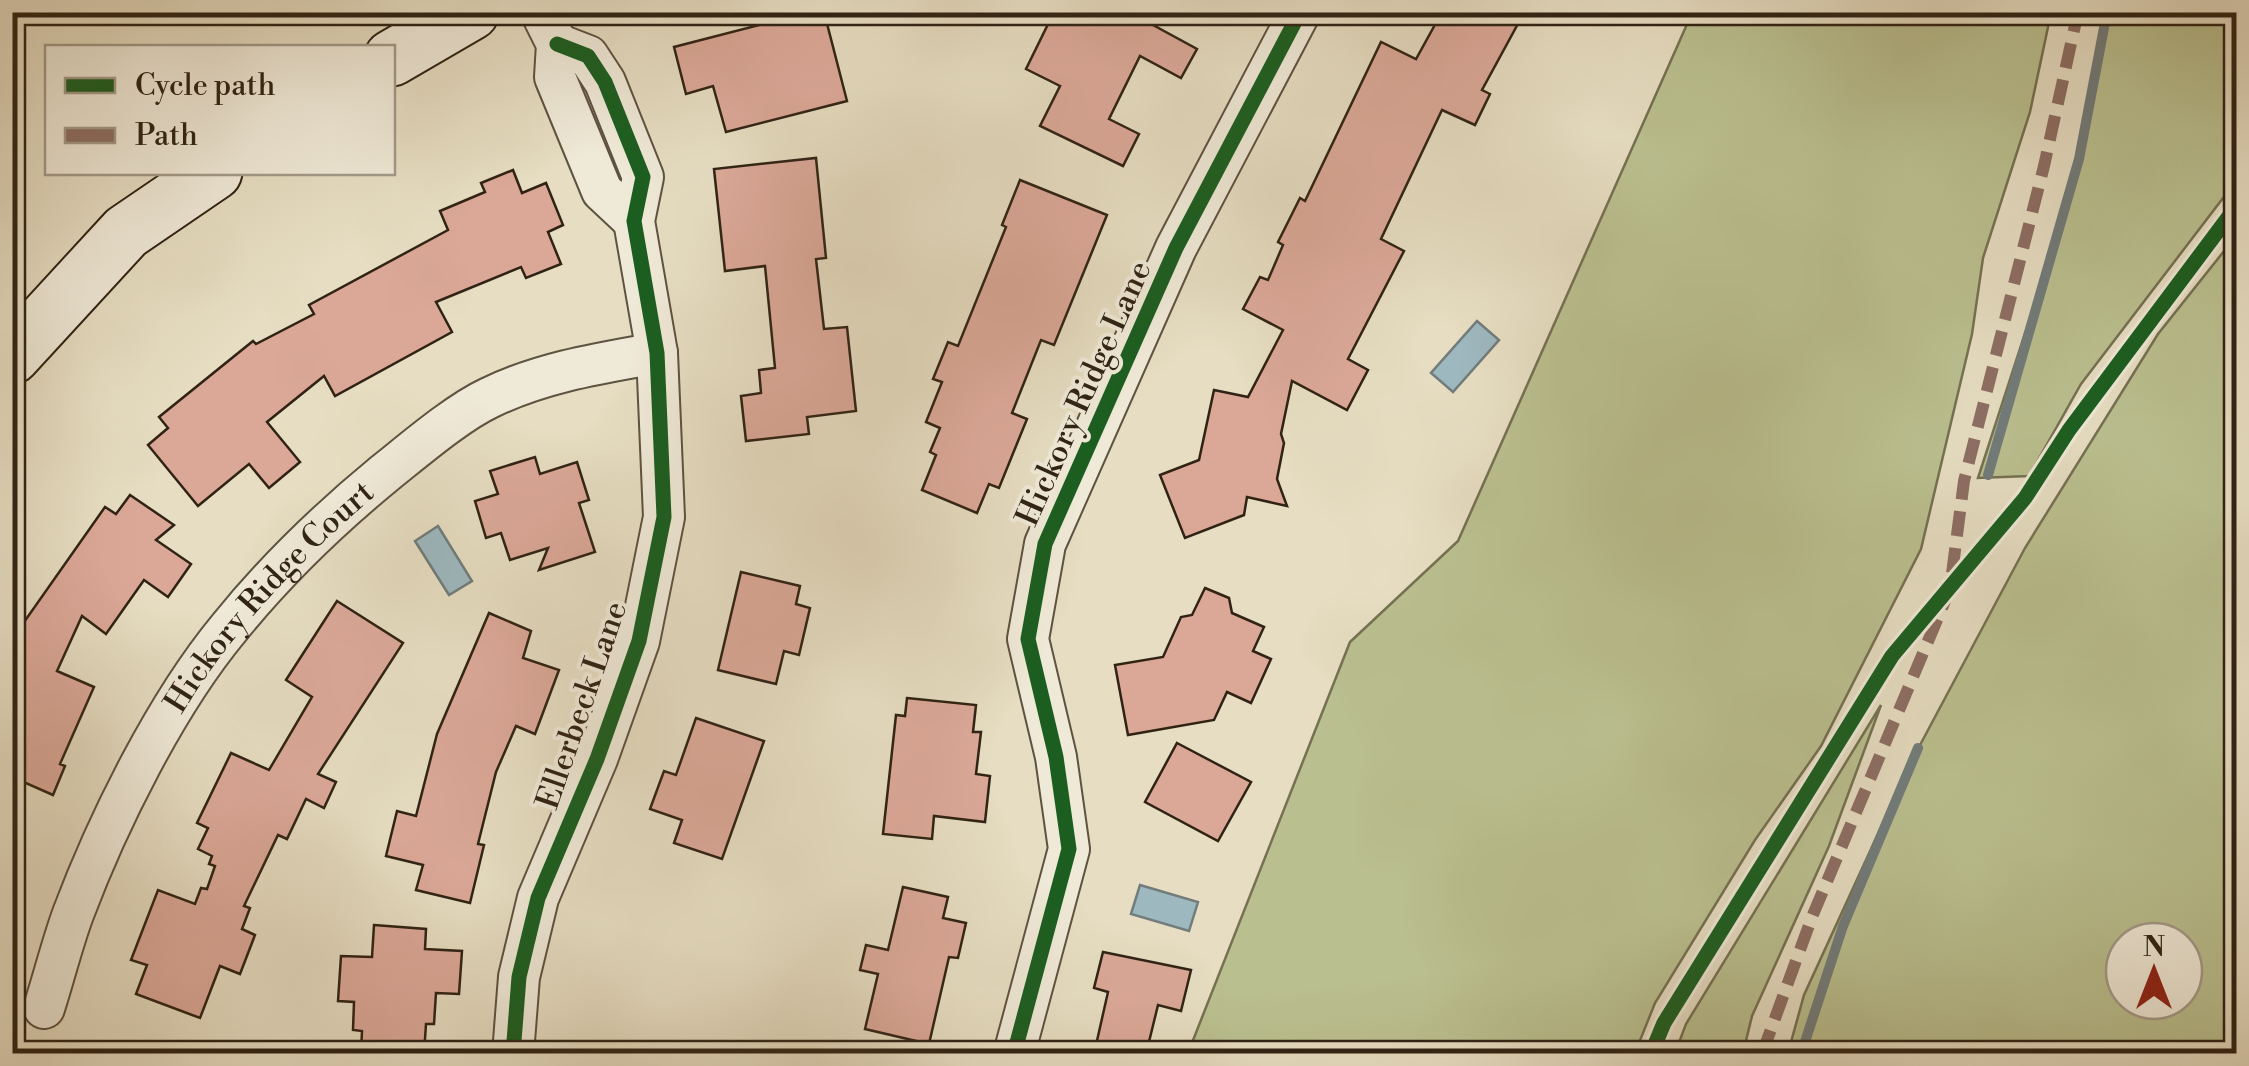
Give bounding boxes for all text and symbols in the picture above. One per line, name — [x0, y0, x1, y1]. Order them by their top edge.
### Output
legend — [45, 45, 395, 175]
text: Cycle path — [135, 67, 275, 105]
text: Path — [135, 117, 198, 155]
street label: Hickory Ridge Lane — [1007, 255, 1160, 532]
street label: Hickory Ridge Court — [156, 472, 382, 720]
street label: Ellerbeck Lane — [528, 596, 636, 815]
north arrow — [2104, 921, 2204, 1021]
text: N — [2143, 930, 2165, 965]

